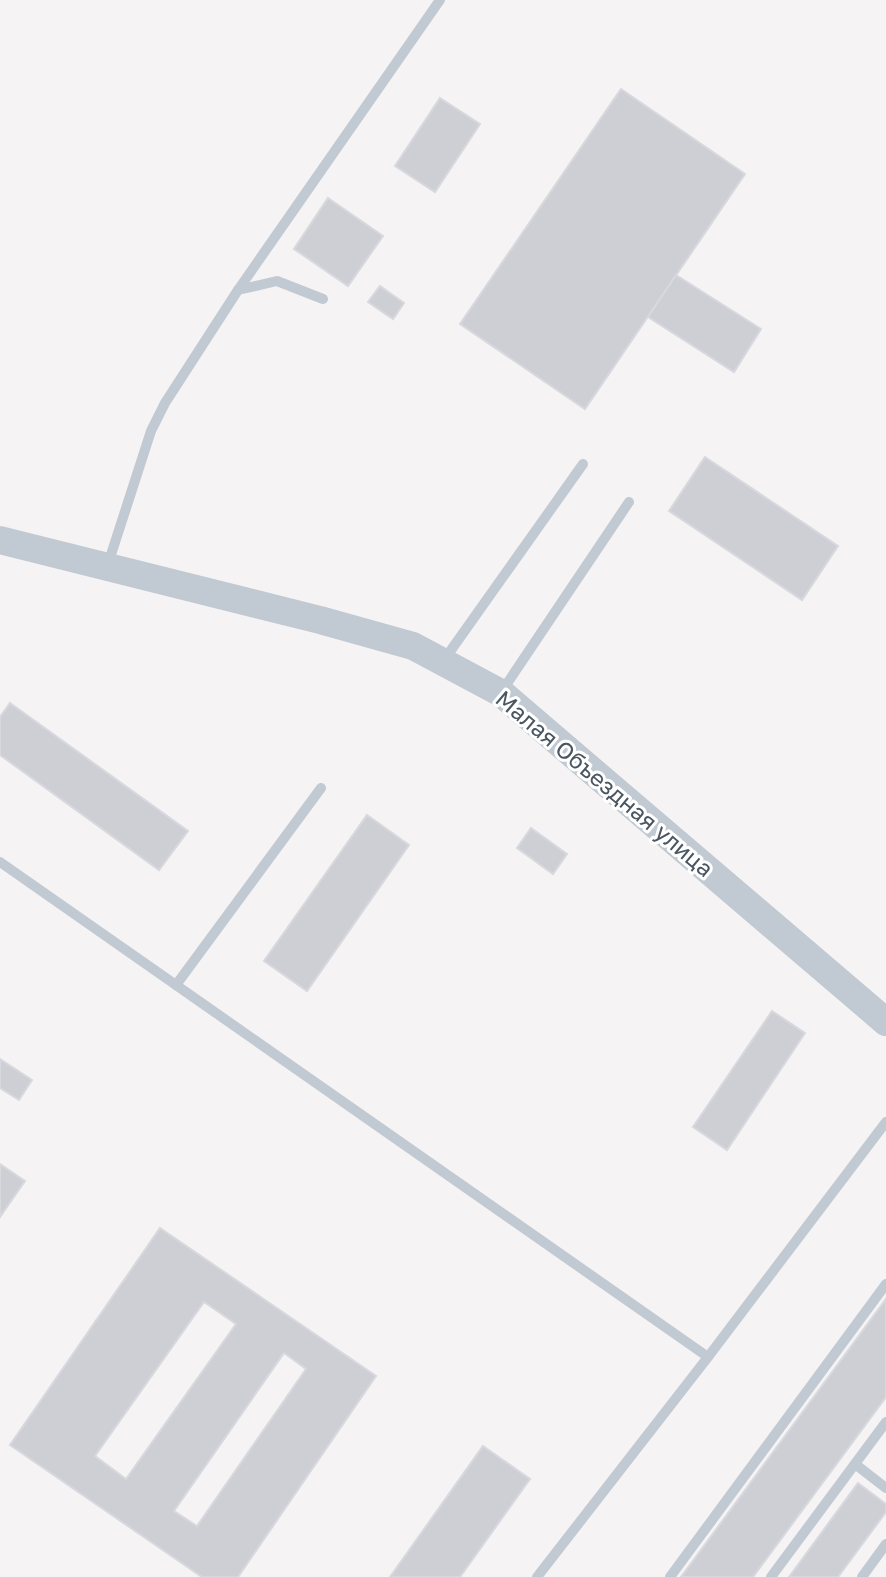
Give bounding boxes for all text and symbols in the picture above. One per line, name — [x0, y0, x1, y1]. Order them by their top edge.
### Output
street label: Малая Объездная улица — [491, 684, 719, 882]

